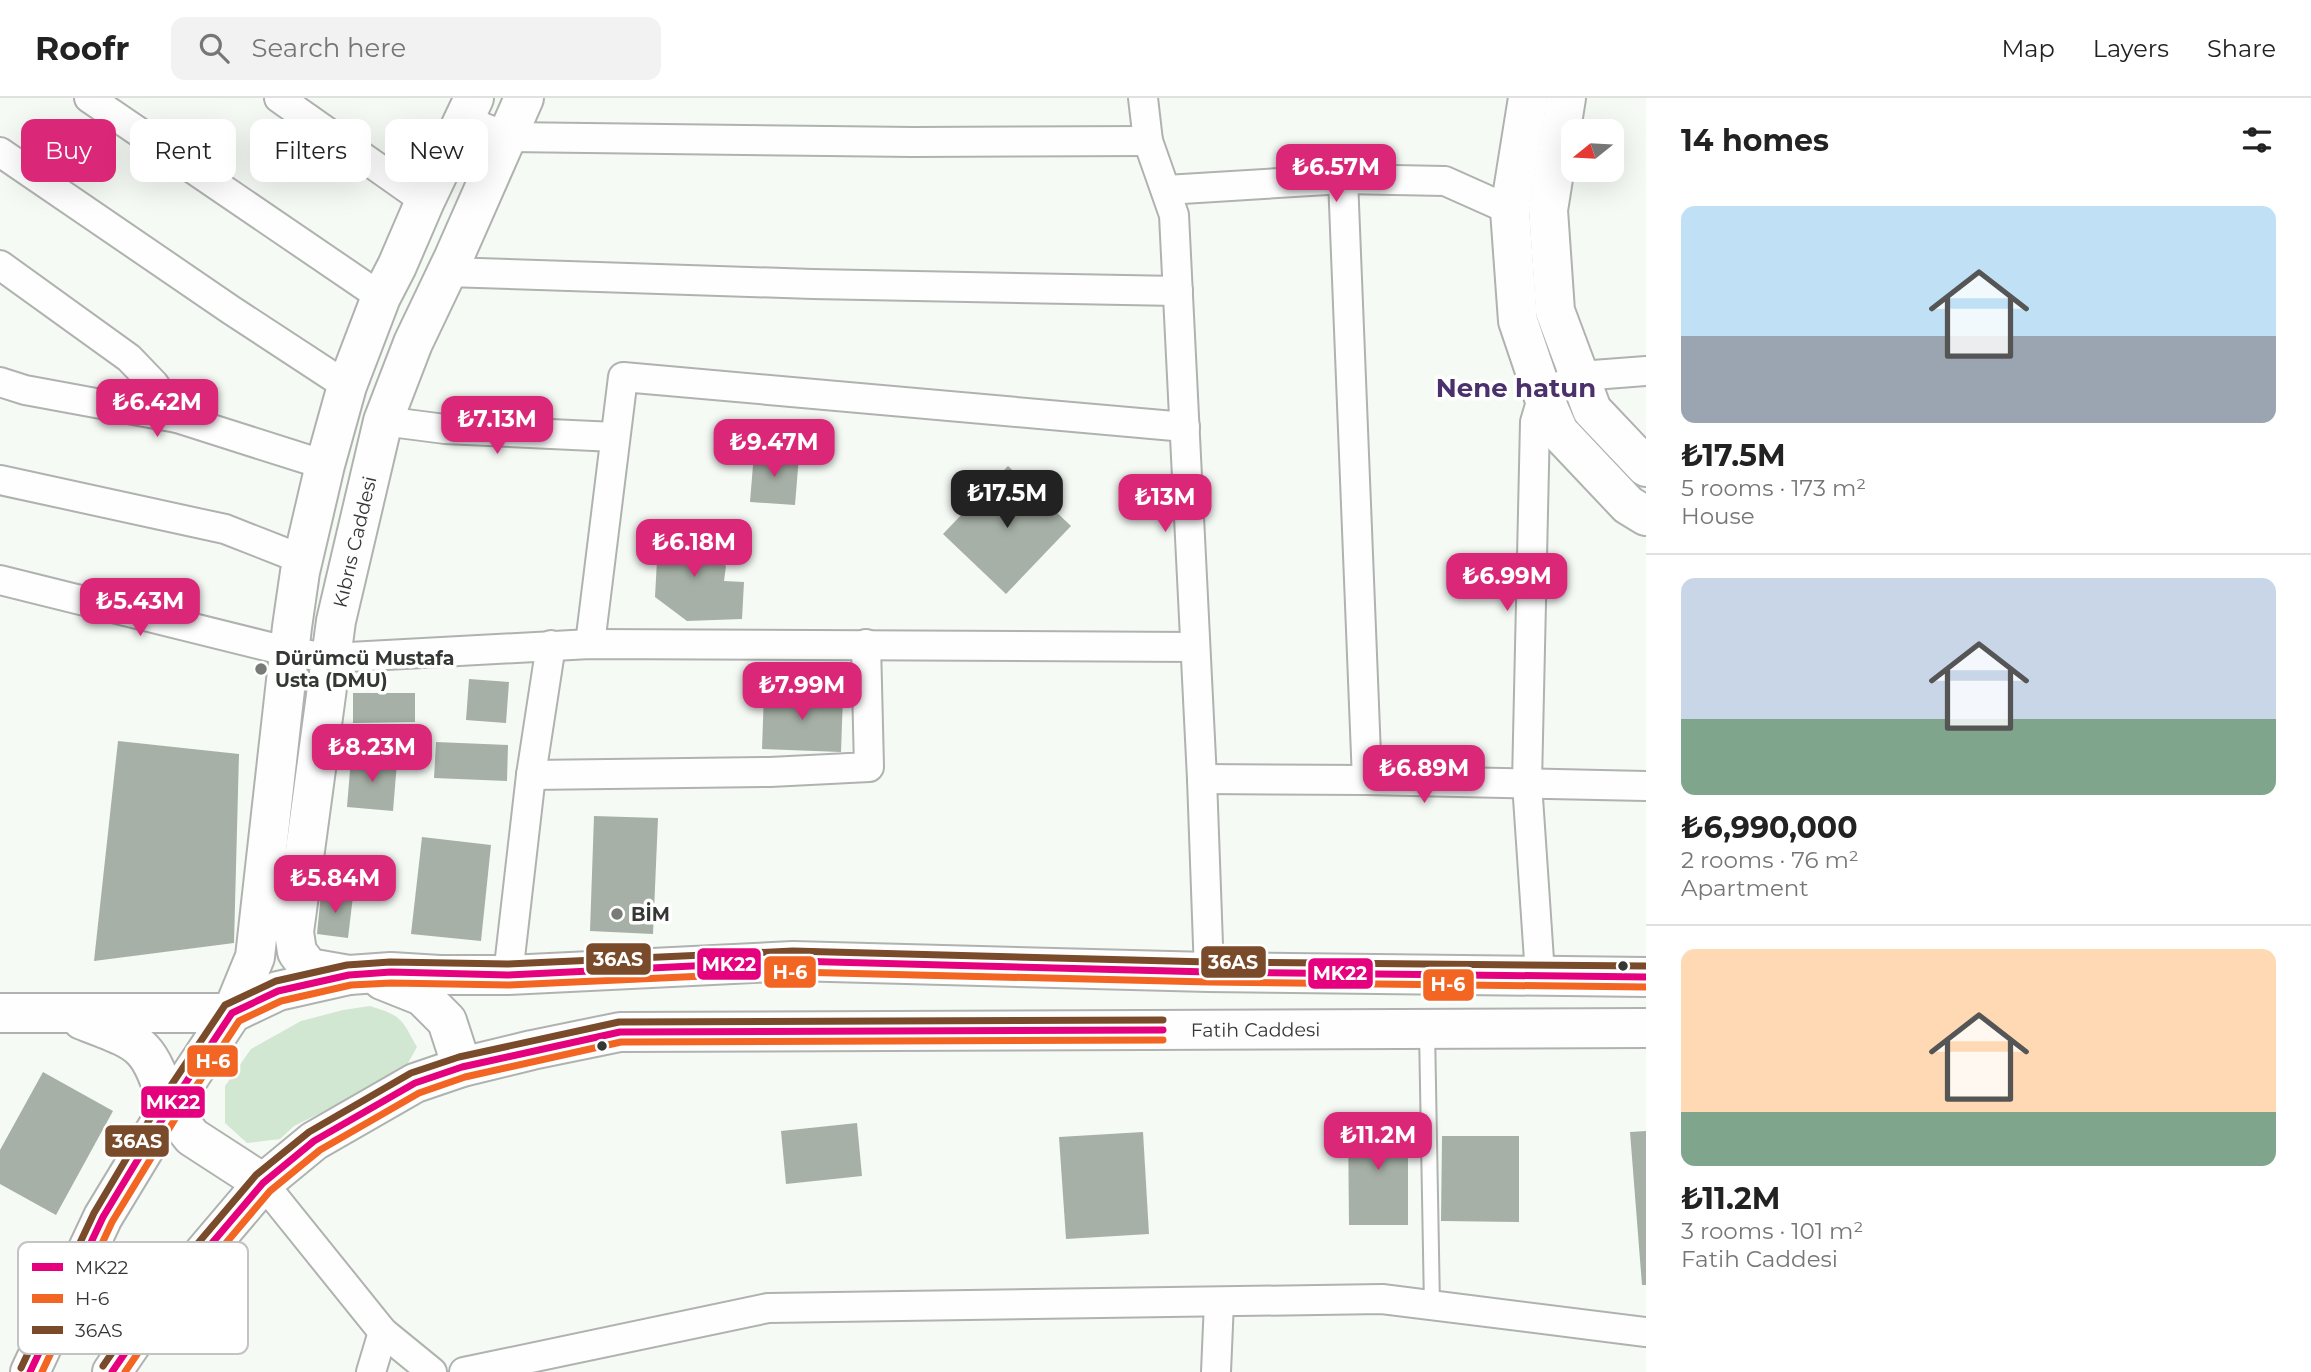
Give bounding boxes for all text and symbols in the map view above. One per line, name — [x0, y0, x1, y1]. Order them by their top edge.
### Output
search box — [171, 17, 661, 80]
text: Roofr — [35, 28, 129, 68]
icon: search — [195, 29, 233, 67]
text: Search here — [251, 32, 406, 64]
text: Map — [2001, 34, 2055, 63]
text: Layers — [2093, 34, 2169, 63]
text: Share — [2207, 34, 2276, 63]
chip: Buy — [21, 119, 116, 182]
chip: Rent — [130, 119, 236, 182]
chip: Filters — [250, 119, 371, 182]
chip: New — [385, 119, 488, 182]
north arrow — [1561, 119, 1624, 182]
map controls — [1561, 119, 1624, 182]
icon: filters — [2238, 121, 2276, 159]
text: 14 homes — [1681, 122, 1829, 159]
pin: ₺6.57M — [1279, 144, 1393, 204]
text: ₺6.57M — [1292, 153, 1380, 181]
icon: home — [1916, 251, 2042, 377]
district label: Nene hatun — [1436, 372, 1596, 404]
pin: ₺6.42M — [100, 380, 214, 439]
text: ₺6.42M — [112, 388, 202, 416]
pin: ₺7.13M — [440, 396, 554, 456]
text: ₺7.13M — [457, 405, 537, 433]
pin: ₺9.47M — [717, 420, 831, 479]
text: ₺9.47M — [730, 428, 818, 456]
text: ₺17.5M — [1681, 437, 1786, 474]
pin: ₺17.5M — [950, 470, 1064, 530]
street label: Kıbrıs Caddesi — [328, 474, 381, 610]
pin: ₺13M — [1124, 474, 1206, 534]
text: 5 rooms · 173 m² — [1681, 474, 1866, 502]
text: ₺17.5M — [967, 479, 1047, 507]
text: ₺13M — [1135, 483, 1195, 511]
text: House — [1681, 502, 1755, 530]
pin: ₺6.18M — [637, 519, 751, 579]
text: ₺6.18M — [652, 528, 736, 556]
pin: ₺6.99M — [1450, 554, 1564, 613]
text: ₺6.99M — [1462, 562, 1552, 590]
pin: ₺5.43M — [83, 578, 197, 638]
text: ₺5.43M — [96, 587, 184, 615]
icon: home — [1916, 623, 2042, 749]
place label: Dürümcü Mustafa Usta (DMU) — [275, 647, 454, 692]
marker: Dürümcü Mustafa Usta (DMU) — [253, 661, 269, 677]
pin: ₺7.99M — [745, 662, 859, 722]
text: ₺7.99M — [759, 671, 845, 699]
pin: ₺8.23M — [315, 724, 429, 784]
text: ₺8.23M — [328, 733, 416, 761]
pin: ₺6.89M — [1367, 746, 1481, 805]
text: ₺6.89M — [1379, 754, 1469, 782]
text: ₺6,990,000 — [1681, 809, 1858, 846]
text: 2 rooms · 76 m² — [1681, 846, 1859, 874]
pin: ₺5.84M — [278, 856, 392, 915]
text: ₺5.84M — [290, 864, 380, 892]
text: Apartment — [1681, 874, 1809, 902]
place label: BİM — [631, 902, 670, 926]
marker: BİM — [609, 906, 625, 922]
line badge: 36AS — [585, 942, 652, 976]
line badge: 36AS — [1200, 945, 1267, 979]
line badge: MK22 — [696, 947, 762, 981]
text: 36AS — [592, 948, 643, 971]
text: 36AS — [1207, 951, 1258, 974]
text: MK22 — [702, 953, 756, 976]
line badge: H-6 — [763, 955, 817, 989]
line badge: MK22 — [1307, 957, 1374, 990]
unlabelled marker — [1616, 959, 1630, 973]
text: H-6 — [773, 961, 807, 984]
text: MK22 — [1313, 962, 1367, 985]
line badge: H-6 — [1422, 968, 1475, 1002]
text: H-6 — [1431, 973, 1465, 996]
icon: home — [1916, 994, 2042, 1120]
street label: Fatih Caddesi — [1191, 1018, 1320, 1041]
unlabelled marker — [595, 1039, 609, 1053]
line badge: H-6 — [186, 1044, 239, 1078]
text: H-6 — [196, 1050, 230, 1073]
line badge: MK22 — [140, 1085, 206, 1119]
text: MK22 — [146, 1091, 200, 1114]
pin: ₺11.2M — [1321, 1112, 1435, 1172]
text: ₺11.2M — [1340, 1121, 1416, 1149]
line badge: 36AS — [104, 1124, 170, 1158]
text: 36AS — [111, 1130, 162, 1153]
text: ₺11.2M — [1681, 1180, 1780, 1217]
text: 3 rooms · 101 m² — [1681, 1217, 1863, 1245]
legend — [18, 1242, 248, 1354]
text: Fatih Caddesi — [1681, 1245, 1838, 1273]
text: MK22 — [75, 1256, 128, 1279]
text: H-6 — [75, 1287, 109, 1310]
text: 36AS — [75, 1319, 123, 1342]

